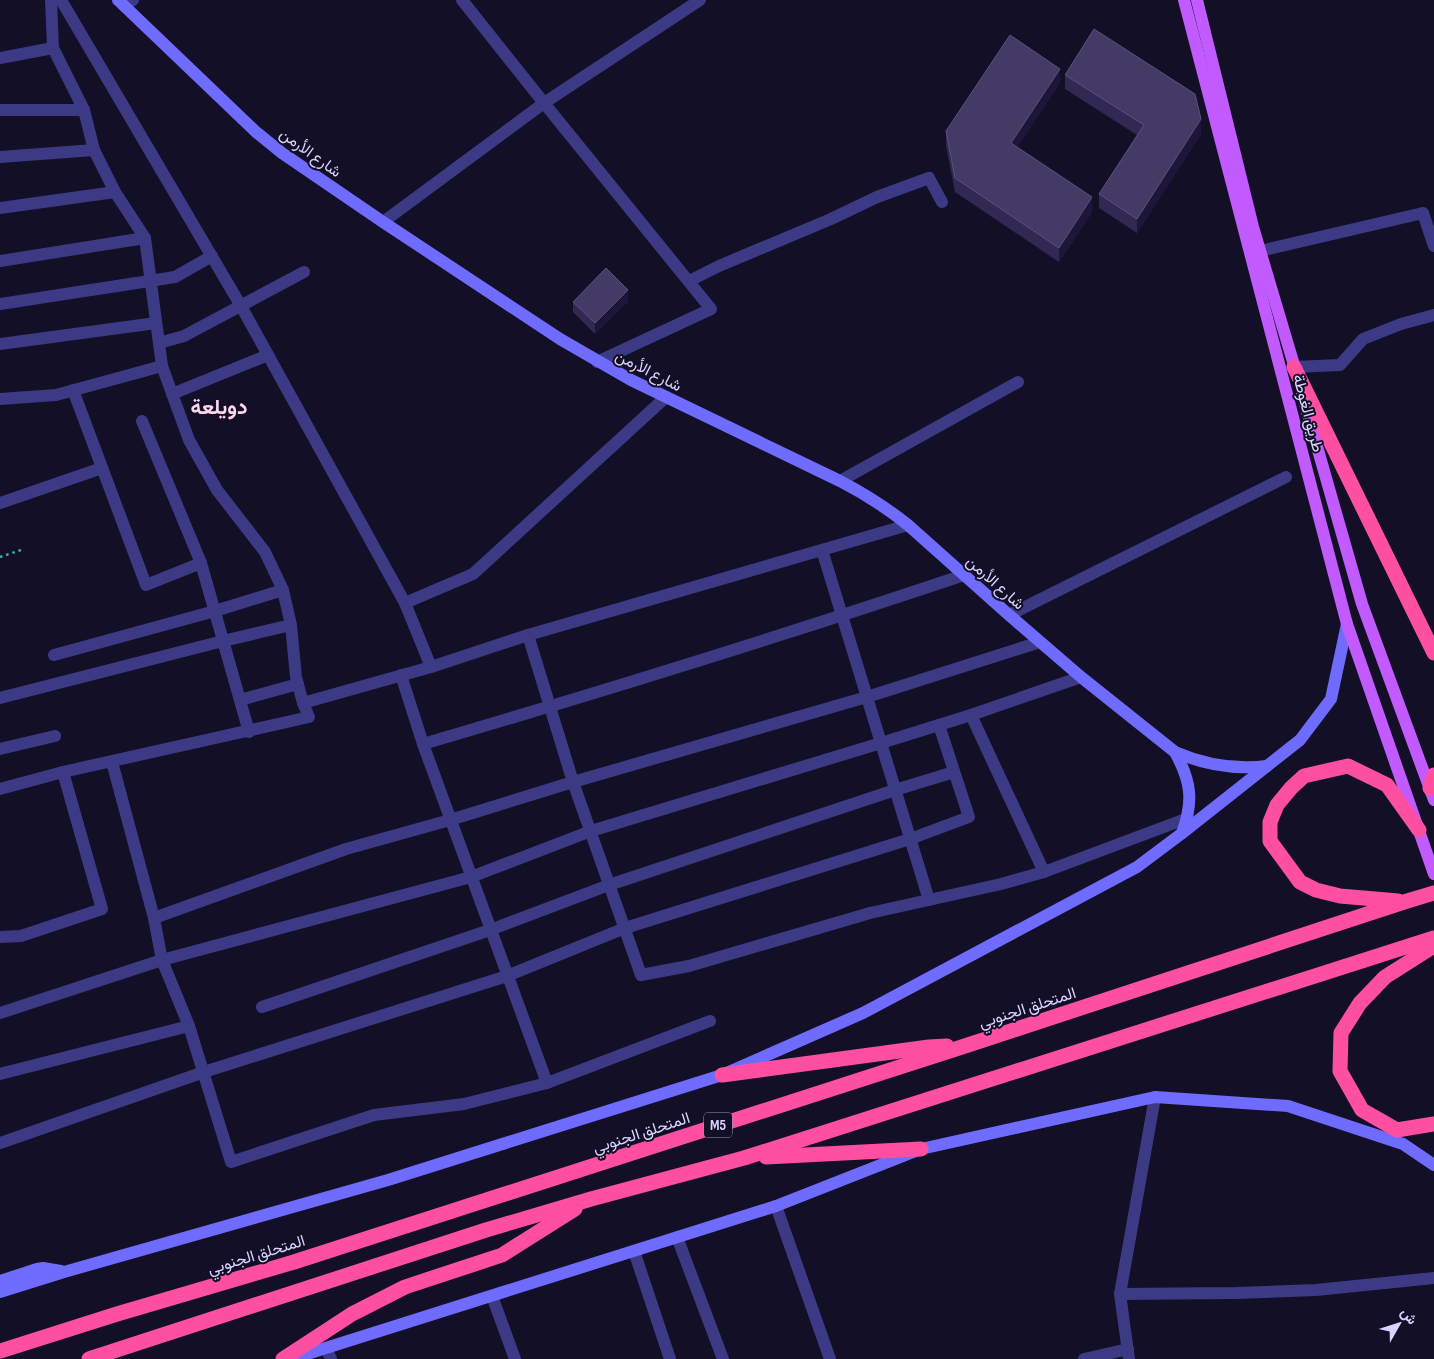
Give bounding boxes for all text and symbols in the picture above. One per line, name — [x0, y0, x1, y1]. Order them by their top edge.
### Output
street label: شارع الأرمن — [275, 124, 345, 183]
street label: شارع الأرمن — [612, 347, 685, 397]
street label: طريق الغوطة — [1288, 372, 1327, 454]
district label: دويلعة — [191, 395, 247, 420]
street label: شارع الأرمن — [961, 552, 1028, 615]
street label: المتحلق الجنوبي — [976, 984, 1079, 1036]
street label: المتحلق الجنوبي — [590, 1109, 693, 1161]
road number: M5 — [704, 1112, 732, 1138]
street label: المتحلق الجنوبي — [205, 1232, 308, 1282]
north arrow — [1374, 1299, 1424, 1349]
text: ش — [1397, 1304, 1421, 1328]

